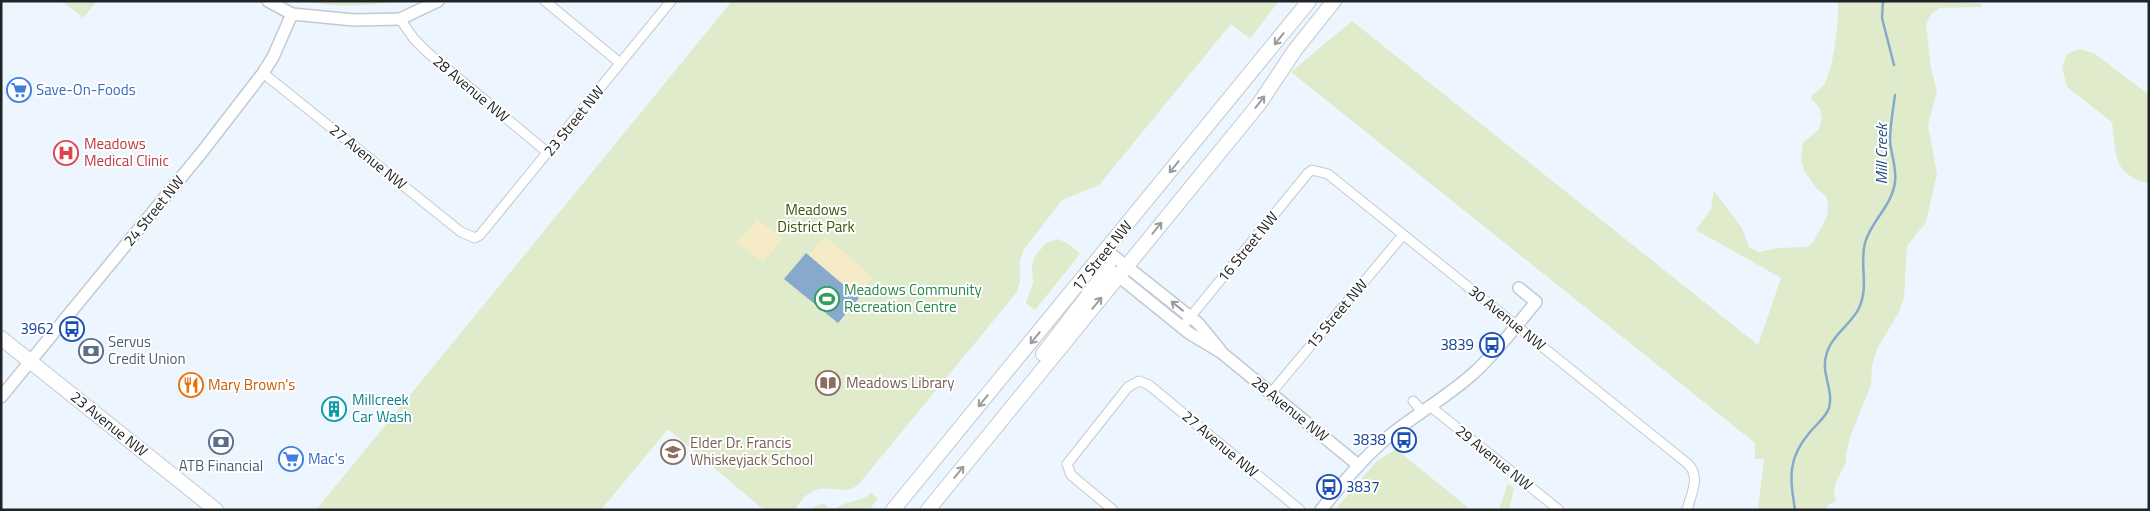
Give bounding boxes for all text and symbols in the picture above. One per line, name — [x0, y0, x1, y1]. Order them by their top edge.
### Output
one-way arrow — [1273, 32, 1284, 45]
street label: 28 Avenue NW — [428, 50, 515, 128]
supermarket icon: Save-On-Foods — [6, 77, 32, 103]
place label: Save-On-Foods — [36, 78, 136, 101]
street label: 23 Street NW — [538, 80, 609, 161]
one-way arrow — [1254, 96, 1265, 109]
street label: 27 Avenue NW — [325, 118, 412, 195]
water label: Mill Creek — [1869, 122, 1893, 185]
place label: Meadows Medical Clinic — [84, 132, 169, 172]
hospital icon: Meadows Medical Clinic — [53, 140, 79, 166]
one-way arrow — [1168, 160, 1179, 173]
street label: 24 Street NW — [118, 170, 189, 251]
park label: Meadows District Park — [777, 198, 855, 238]
street label: 16 Street NW — [1212, 206, 1283, 287]
street label: 17 Street NW — [1066, 215, 1137, 296]
one-way arrow — [1152, 222, 1163, 235]
street label: 15 Street NW — [1300, 274, 1373, 354]
place label: Meadows Community Recreation Centre — [844, 278, 982, 318]
street label: 30 Avenue NW — [1464, 279, 1551, 356]
sports icon: Meadows Community Recreation Centre — [814, 286, 840, 312]
one-way arrow — [1091, 296, 1102, 309]
one-way arrow — [1170, 300, 1183, 311]
bus stop icon: 3962 — [59, 316, 85, 342]
place label: 3962 — [20, 317, 54, 340]
place label: Servus Credit Union — [108, 330, 185, 370]
one-way arrow — [1029, 331, 1040, 344]
bus stop icon: 3839 — [1479, 332, 1505, 358]
place label: 3839 — [1440, 333, 1474, 356]
bank icon: Servus Credit Union — [78, 338, 104, 364]
library icon: Meadows Library — [815, 370, 841, 396]
street label: 28 Avenue NW — [1247, 370, 1334, 447]
place label: Meadows Library — [846, 371, 955, 394]
restaurant icon: Mary Brown's — [178, 372, 204, 398]
place label: Mary Brown's — [208, 373, 295, 396]
street label: 23 Avenue NW — [66, 385, 153, 462]
place label: Millcreek Car Wash — [352, 388, 412, 428]
one-way arrow — [978, 394, 989, 407]
building icon: Millcreek Car Wash — [321, 396, 347, 422]
street label: 27 Avenue NW — [1177, 405, 1264, 483]
street label: 29 Avenue NW — [1451, 419, 1538, 496]
bus stop icon: 3838 — [1391, 427, 1417, 453]
place label: 3838 — [1352, 428, 1386, 451]
bank icon: ATB Financial — [208, 429, 234, 455]
place label: Elder Dr. Francis Whiskeyjack School — [690, 431, 813, 471]
school or university icon: Elder Dr. Francis Whiskeyjack School — [660, 439, 686, 465]
supermarket icon: Mac's — [278, 446, 304, 472]
place label: Mac's — [308, 447, 345, 470]
place label: ATB Financial — [179, 454, 263, 477]
one-way arrow — [953, 466, 964, 479]
bus stop icon: 3837 — [1316, 474, 1342, 500]
place label: 3837 — [1346, 475, 1380, 498]

